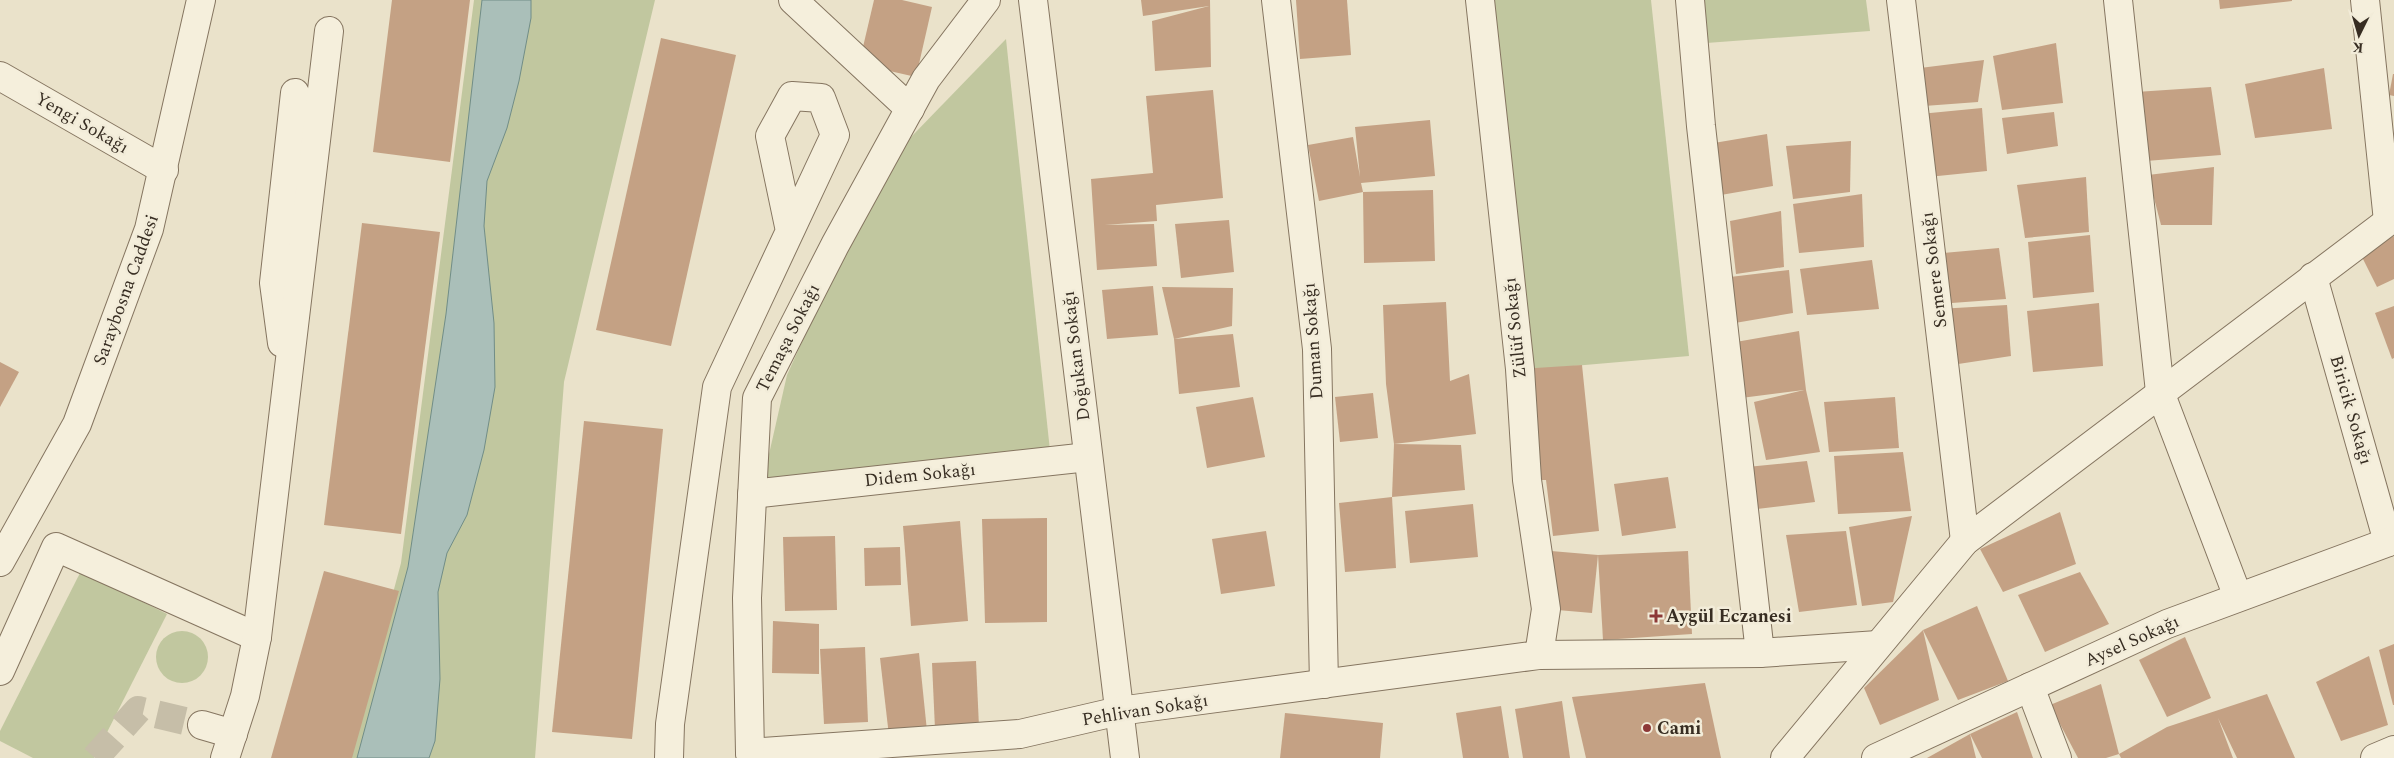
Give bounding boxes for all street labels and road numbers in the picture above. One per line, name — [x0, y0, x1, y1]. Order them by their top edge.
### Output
street label: Yengi Sokağı — [30, 85, 134, 161]
street label: Semere Sokağı — [1913, 210, 1955, 330]
street label: Saraybosna Caddesi — [86, 211, 166, 369]
street label: Zülüf Sokağı — [1496, 276, 1534, 380]
street label: Temaşa Sokağı — [749, 279, 827, 397]
street label: Duman Sokağı — [1295, 282, 1331, 400]
street label: Doğukan Sokağı — [1055, 289, 1097, 423]
street label: Biricik Sokağı — [2322, 352, 2380, 468]
street label: Didem Sokağı — [863, 456, 977, 494]
street label: Aysel Sokağı — [2080, 608, 2184, 674]
street label: Pehlivan Sokağı — [1080, 687, 1210, 733]

